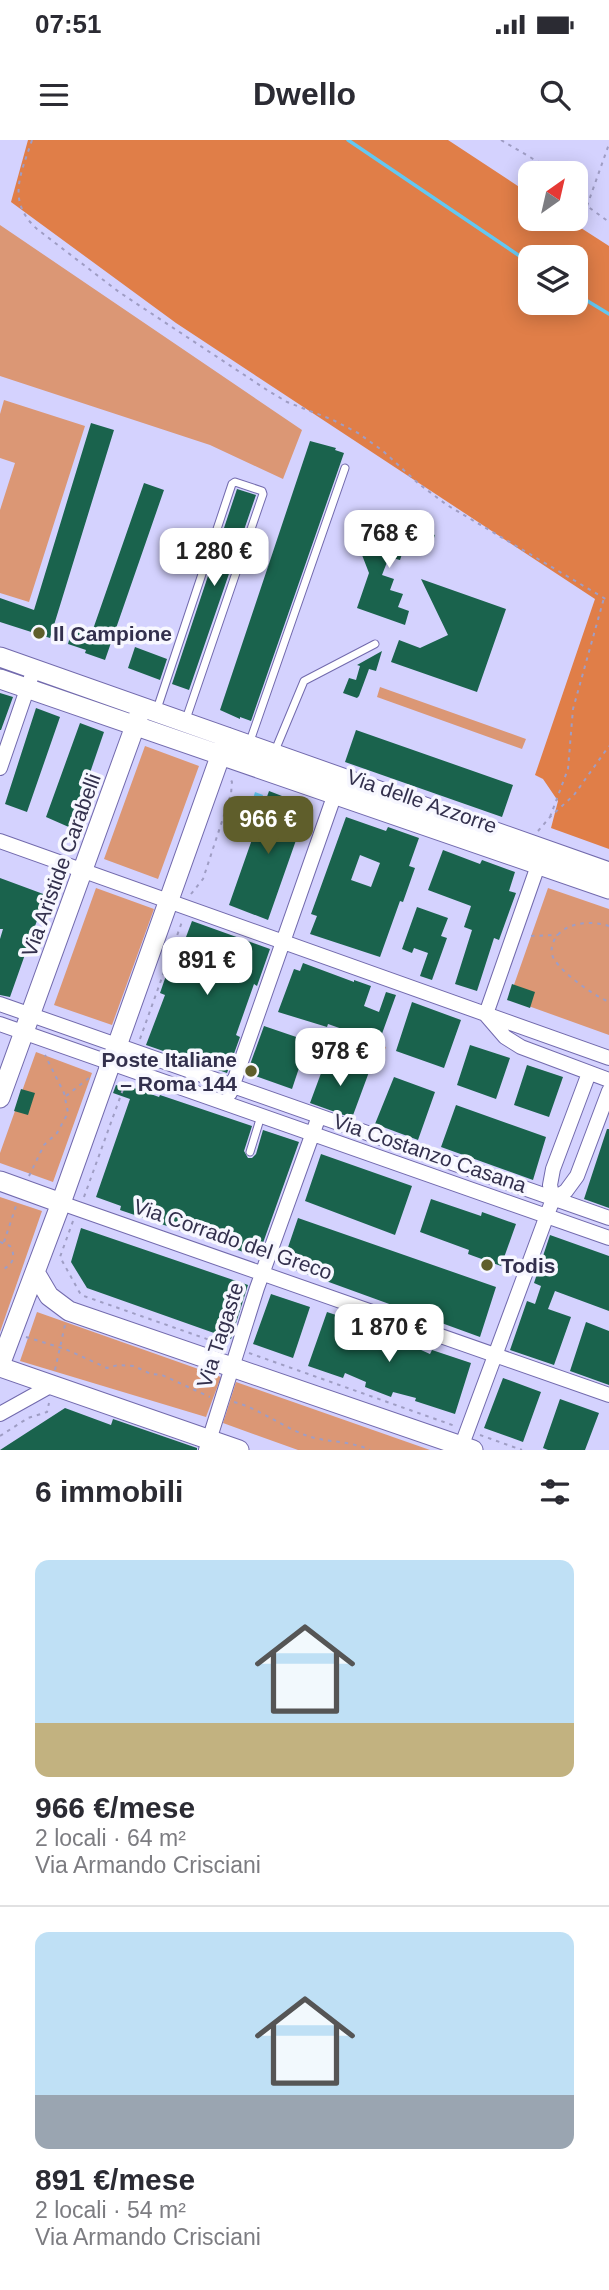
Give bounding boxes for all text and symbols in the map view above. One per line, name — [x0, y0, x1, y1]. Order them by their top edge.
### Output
text: 07:51 — [35, 9, 102, 39]
icon: menu — [35, 76, 73, 114]
text: Dwello — [253, 76, 356, 112]
icon: search — [536, 76, 574, 114]
north arrow — [518, 161, 588, 231]
map controls — [518, 161, 588, 315]
button: layers — [518, 245, 588, 315]
pin: 768 € — [340, 510, 438, 570]
text: 768 € — [360, 520, 418, 546]
pin: 1 280 € — [149, 528, 279, 588]
text: 1 280 € — [176, 538, 252, 564]
place label: Il Campione — [53, 622, 172, 645]
marker: Il Campione — [31, 625, 47, 641]
street label: Via delle Azzorre — [344, 765, 500, 837]
street label: Via Aristide Carabelli — [17, 770, 105, 960]
pin: 966 € — [219, 796, 317, 856]
text: 966 € — [239, 806, 297, 832]
pin: 891 € — [158, 938, 256, 997]
text: 891 € — [178, 947, 236, 973]
pin: 978 € — [291, 1028, 389, 1088]
text: 978 € — [311, 1038, 369, 1064]
place label: Poste Italiane – Roma 144 — [102, 1048, 237, 1095]
marker: Poste Italiane – Roma 144 — [243, 1063, 259, 1079]
street label: Via Costanzo Casana — [330, 1109, 530, 1197]
street label: Via Corrado del Greco — [131, 1194, 335, 1284]
place label: Todis — [501, 1254, 555, 1277]
marker: Todis — [479, 1257, 495, 1273]
street label: Via Tagaste — [192, 1280, 248, 1390]
pin: 1 870 € — [324, 1304, 454, 1364]
text: 1 870 € — [351, 1314, 427, 1340]
icon: filters — [536, 1473, 574, 1511]
text: 6 immobili — [35, 1475, 183, 1508]
icon: home — [242, 1606, 368, 1732]
text: 966 €/mese — [35, 1791, 195, 1824]
text: 2 locali · 64 m² — [35, 1825, 186, 1851]
text: Via Armando Crisciani — [35, 1852, 261, 1878]
icon: home — [242, 1978, 368, 2104]
text: 891 €/mese — [35, 2163, 195, 2196]
text: 2 locali · 54 m² — [35, 2197, 186, 2223]
text: Via Armando Crisciani — [35, 2224, 261, 2250]

